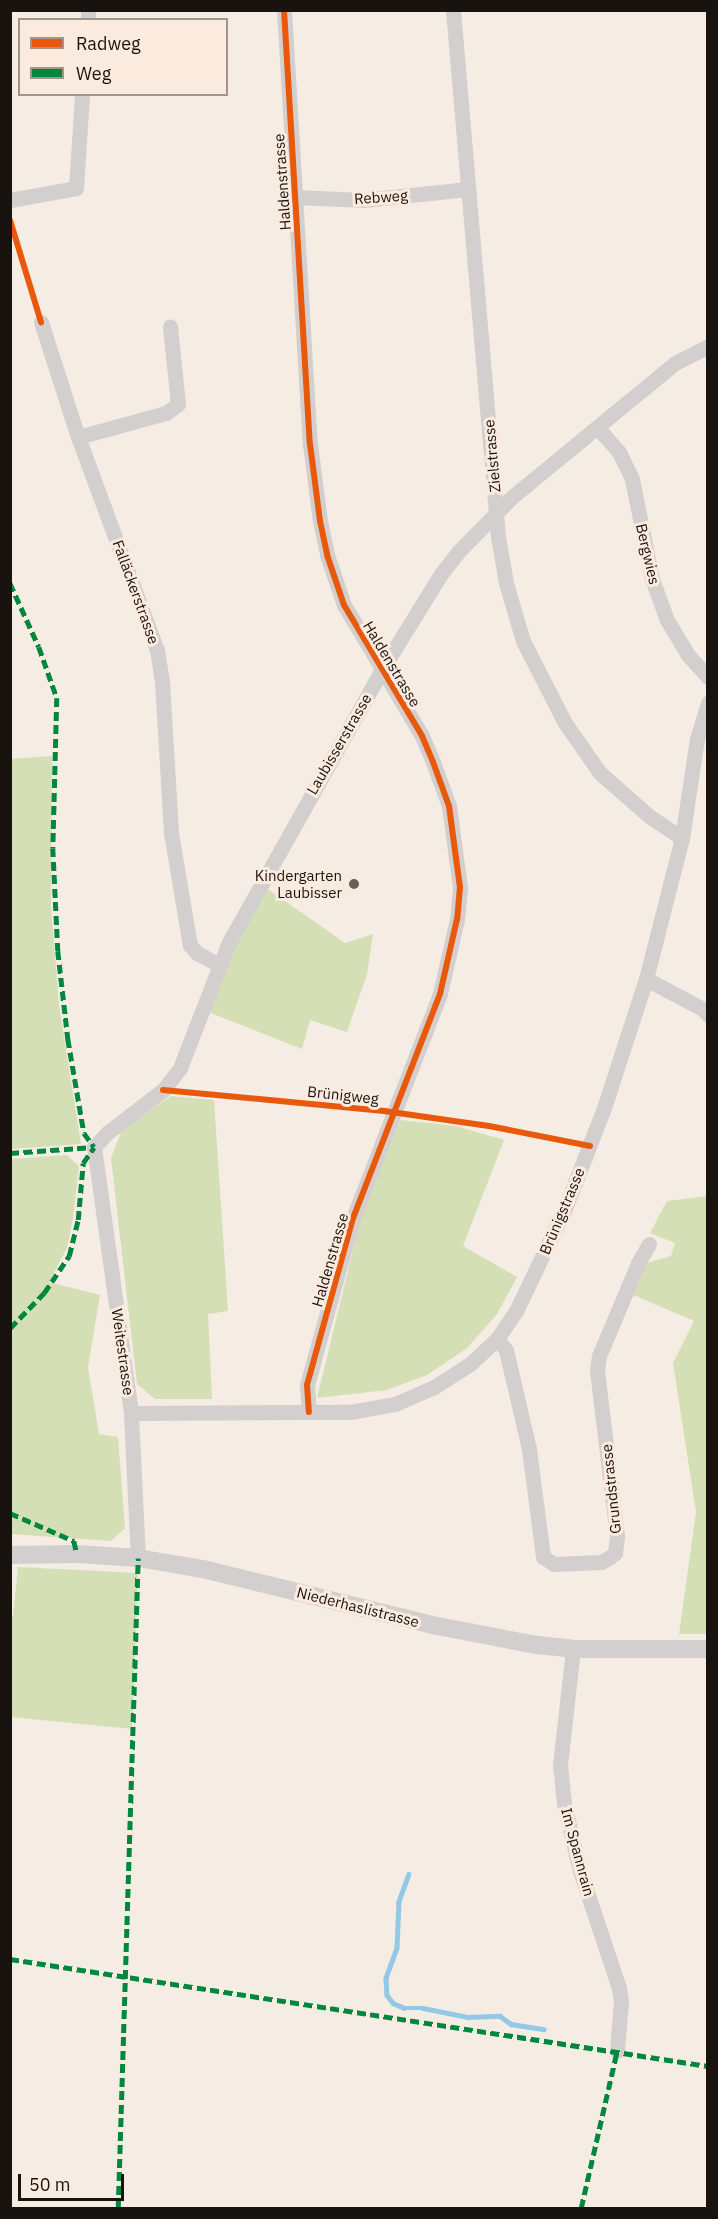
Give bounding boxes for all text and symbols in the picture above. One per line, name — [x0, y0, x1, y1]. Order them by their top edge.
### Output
legend — [18, 18, 228, 96]
text: Radweg — [76, 32, 141, 55]
text: Weg — [76, 62, 111, 85]
street label: Haldenstrasse — [270, 133, 294, 231]
street label: Rebweg — [354, 186, 408, 208]
street label: Zielstrasse — [480, 419, 504, 493]
street label: Bergwies — [632, 522, 664, 586]
street label: Falläckerstrasse — [109, 537, 163, 647]
street label: Haldenstrasse — [359, 618, 425, 710]
street label: Laubisserstrasse — [303, 690, 375, 798]
place label: Kindergarten Laubisser — [255, 866, 342, 901]
marker: Kindergarten Laubisser — [347, 877, 361, 891]
street label: Brünigweg — [306, 1082, 380, 1108]
street label: Brünigstrasse — [536, 1165, 588, 1257]
street label: Haldenstrasse — [308, 1211, 352, 1309]
street label: Weitestrasse — [108, 1308, 138, 1396]
street label: Grundstrasse — [597, 1443, 625, 1535]
street label: Niederhaslistrasse — [295, 1583, 421, 1631]
street label: Im Spannrain — [558, 1806, 598, 1898]
scale bar — [21, 2162, 128, 2200]
text: 50 m — [29, 2173, 71, 2196]

